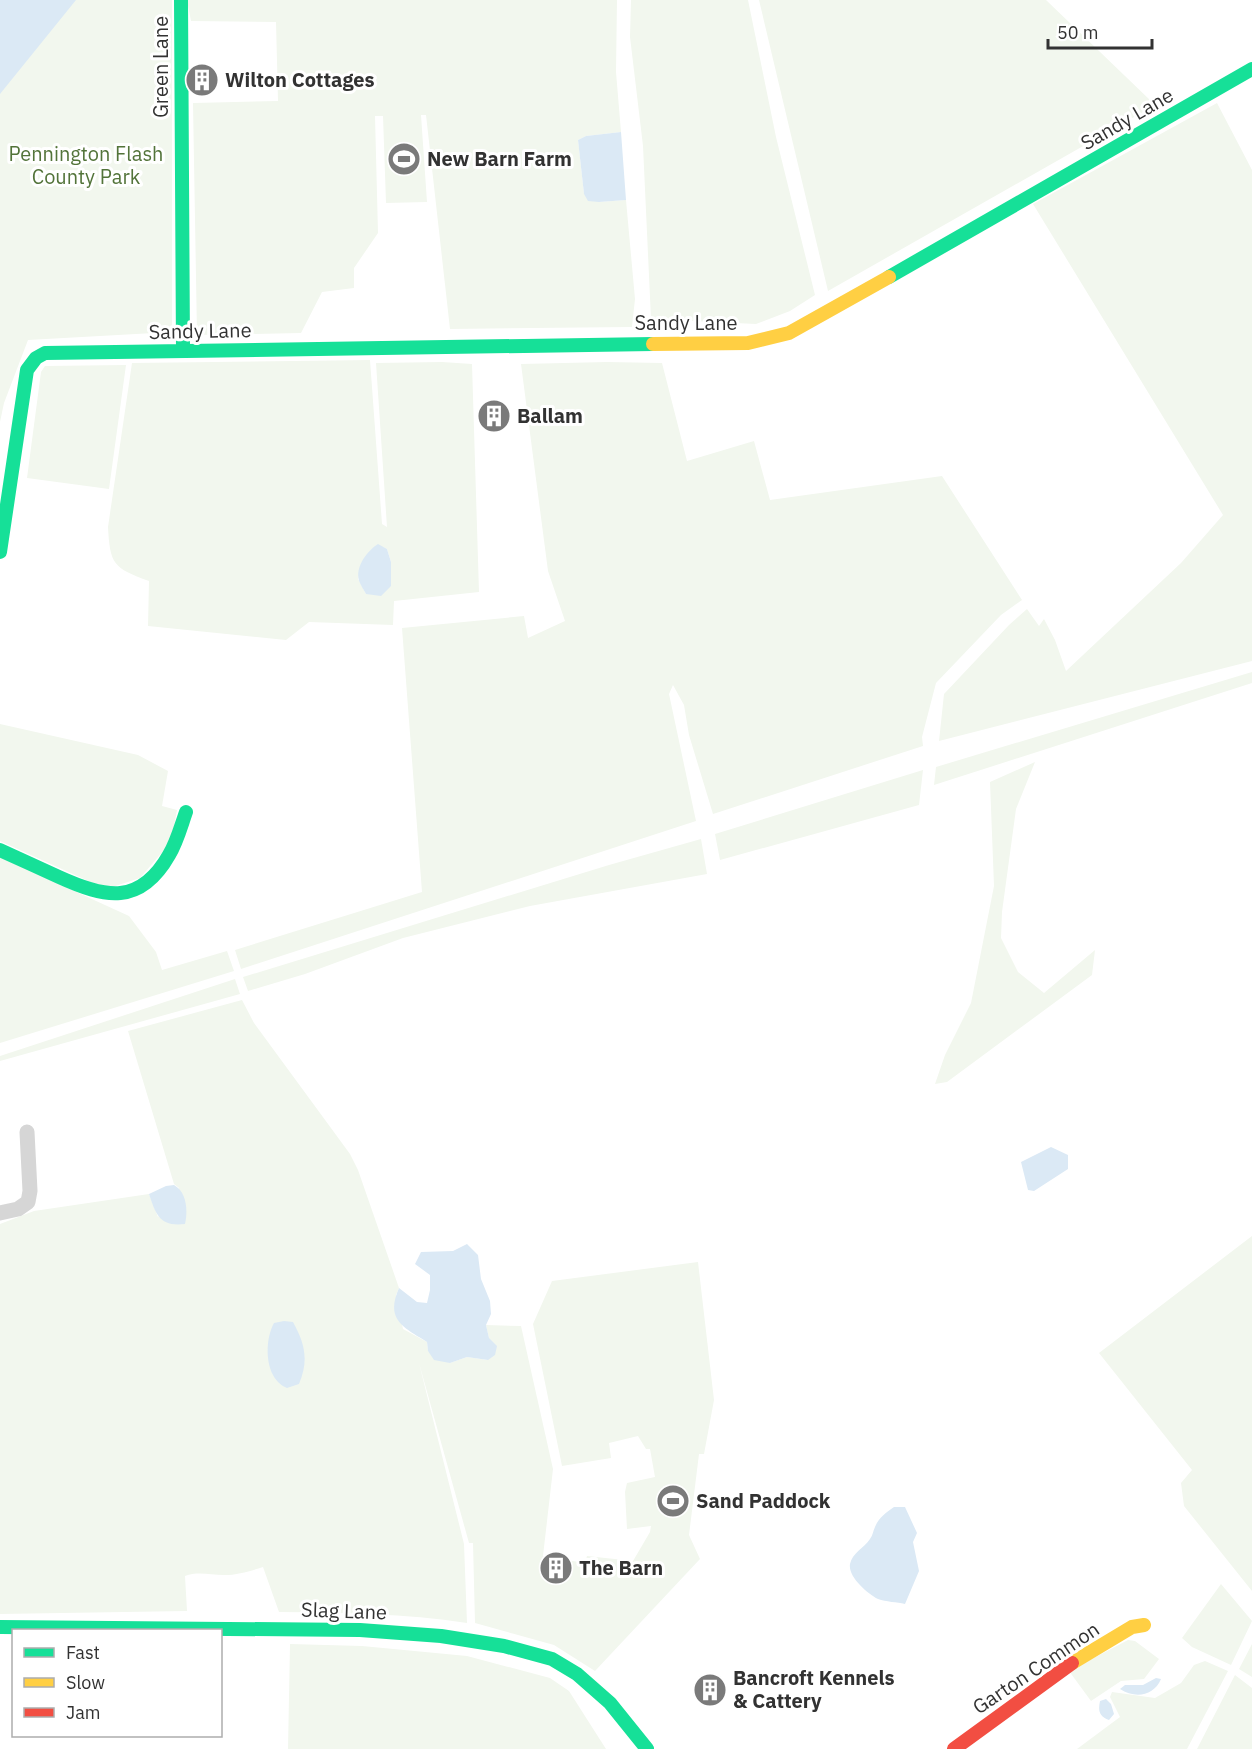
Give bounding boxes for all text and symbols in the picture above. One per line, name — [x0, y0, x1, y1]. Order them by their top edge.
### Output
scale bar — [1048, 12, 1152, 50]
street label: Green Lane — [147, 16, 174, 118]
text: 50 m — [1057, 21, 1099, 44]
building icon: Wilton Cottages — [184, 62, 220, 98]
place label: Wilton Cottages — [225, 66, 375, 93]
street label: Sandy Lane — [1075, 81, 1178, 156]
park label: Pennington Flash County Park — [9, 140, 163, 190]
sports icon: New Barn Farm — [386, 141, 422, 177]
place label: New Barn Farm — [427, 145, 572, 172]
street label: Sandy Lane — [635, 309, 738, 336]
street label: Sandy Lane — [148, 316, 252, 345]
building icon: Ballam — [476, 398, 512, 434]
place label: Ballam — [517, 402, 583, 429]
sports icon: Sand Paddock — [655, 1483, 691, 1519]
place label: Sand Paddock — [696, 1487, 831, 1514]
building icon: The Barn — [538, 1550, 574, 1586]
place label: The Barn — [579, 1554, 663, 1581]
street label: Slag Lane — [301, 1596, 387, 1625]
street label: Garton Common — [967, 1615, 1104, 1720]
legend — [12, 1629, 222, 1737]
text: Fast — [66, 1641, 100, 1664]
place label: Bancroft Kennels & Cattery — [733, 1664, 895, 1714]
text: Slow — [66, 1671, 105, 1694]
building icon: Bancroft Kennels & Cattery — [692, 1672, 728, 1708]
text: Jam — [66, 1701, 101, 1724]

